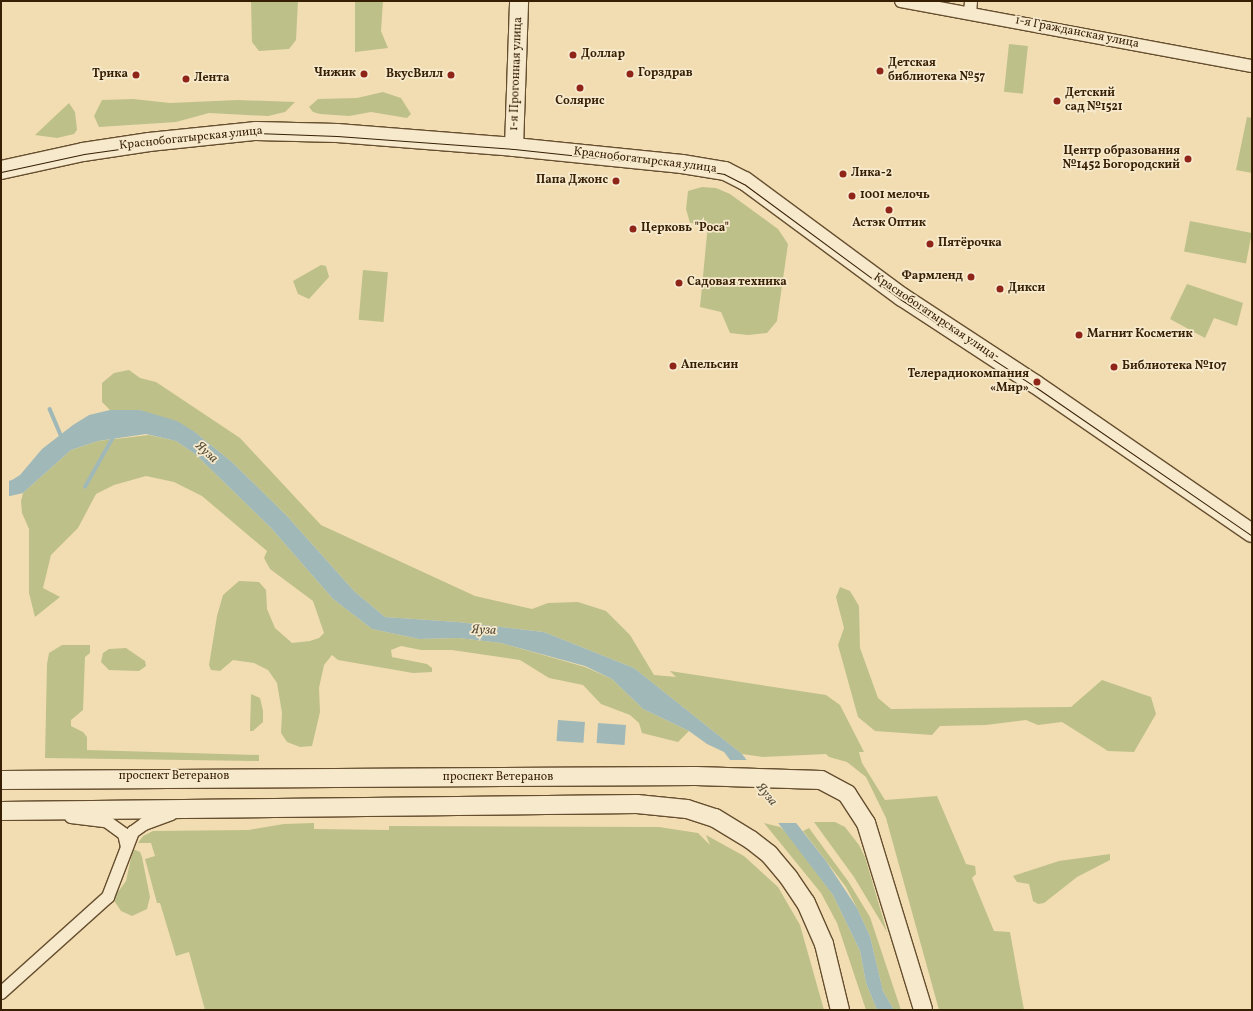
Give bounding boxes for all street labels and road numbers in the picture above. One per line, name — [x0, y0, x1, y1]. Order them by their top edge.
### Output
street label: 1-я Гражданская улица — [1014, 14, 1140, 52]
street label: 1-я Прогонная улица — [508, 17, 526, 131]
street label: Краснобогатырская улица — [118, 124, 264, 154]
street label: Краснобогатырская улица — [572, 145, 718, 177]
street label: Краснобогатырская улица — [870, 271, 998, 363]
street label: проспект Ветеранов — [119, 770, 229, 784]
street label: проспект Ветеранов — [443, 771, 553, 785]

